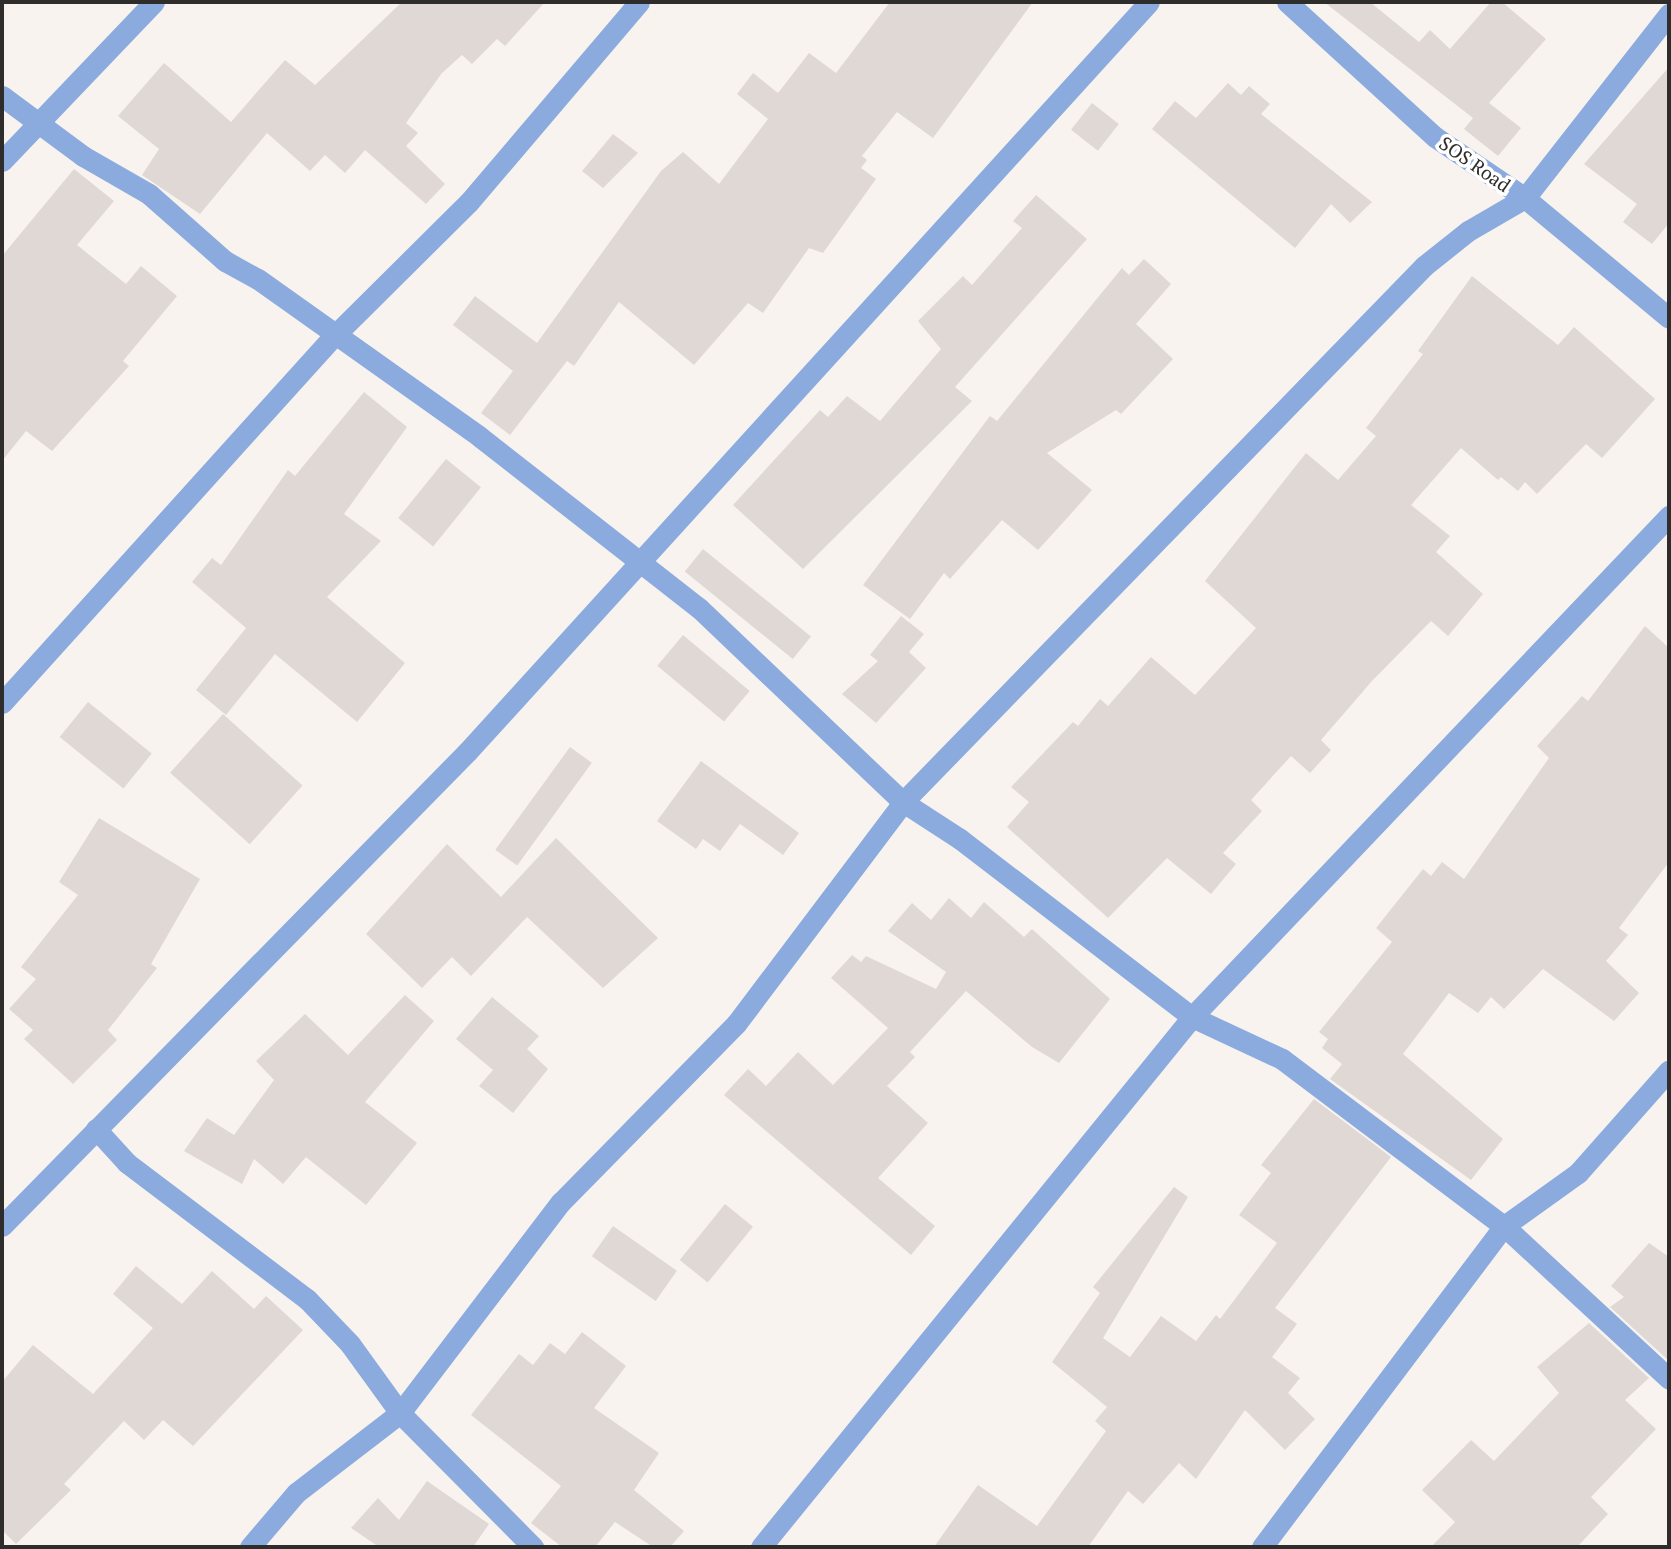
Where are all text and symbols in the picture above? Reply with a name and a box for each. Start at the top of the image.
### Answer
street label: SOS Road [1435,131,1515,197]

